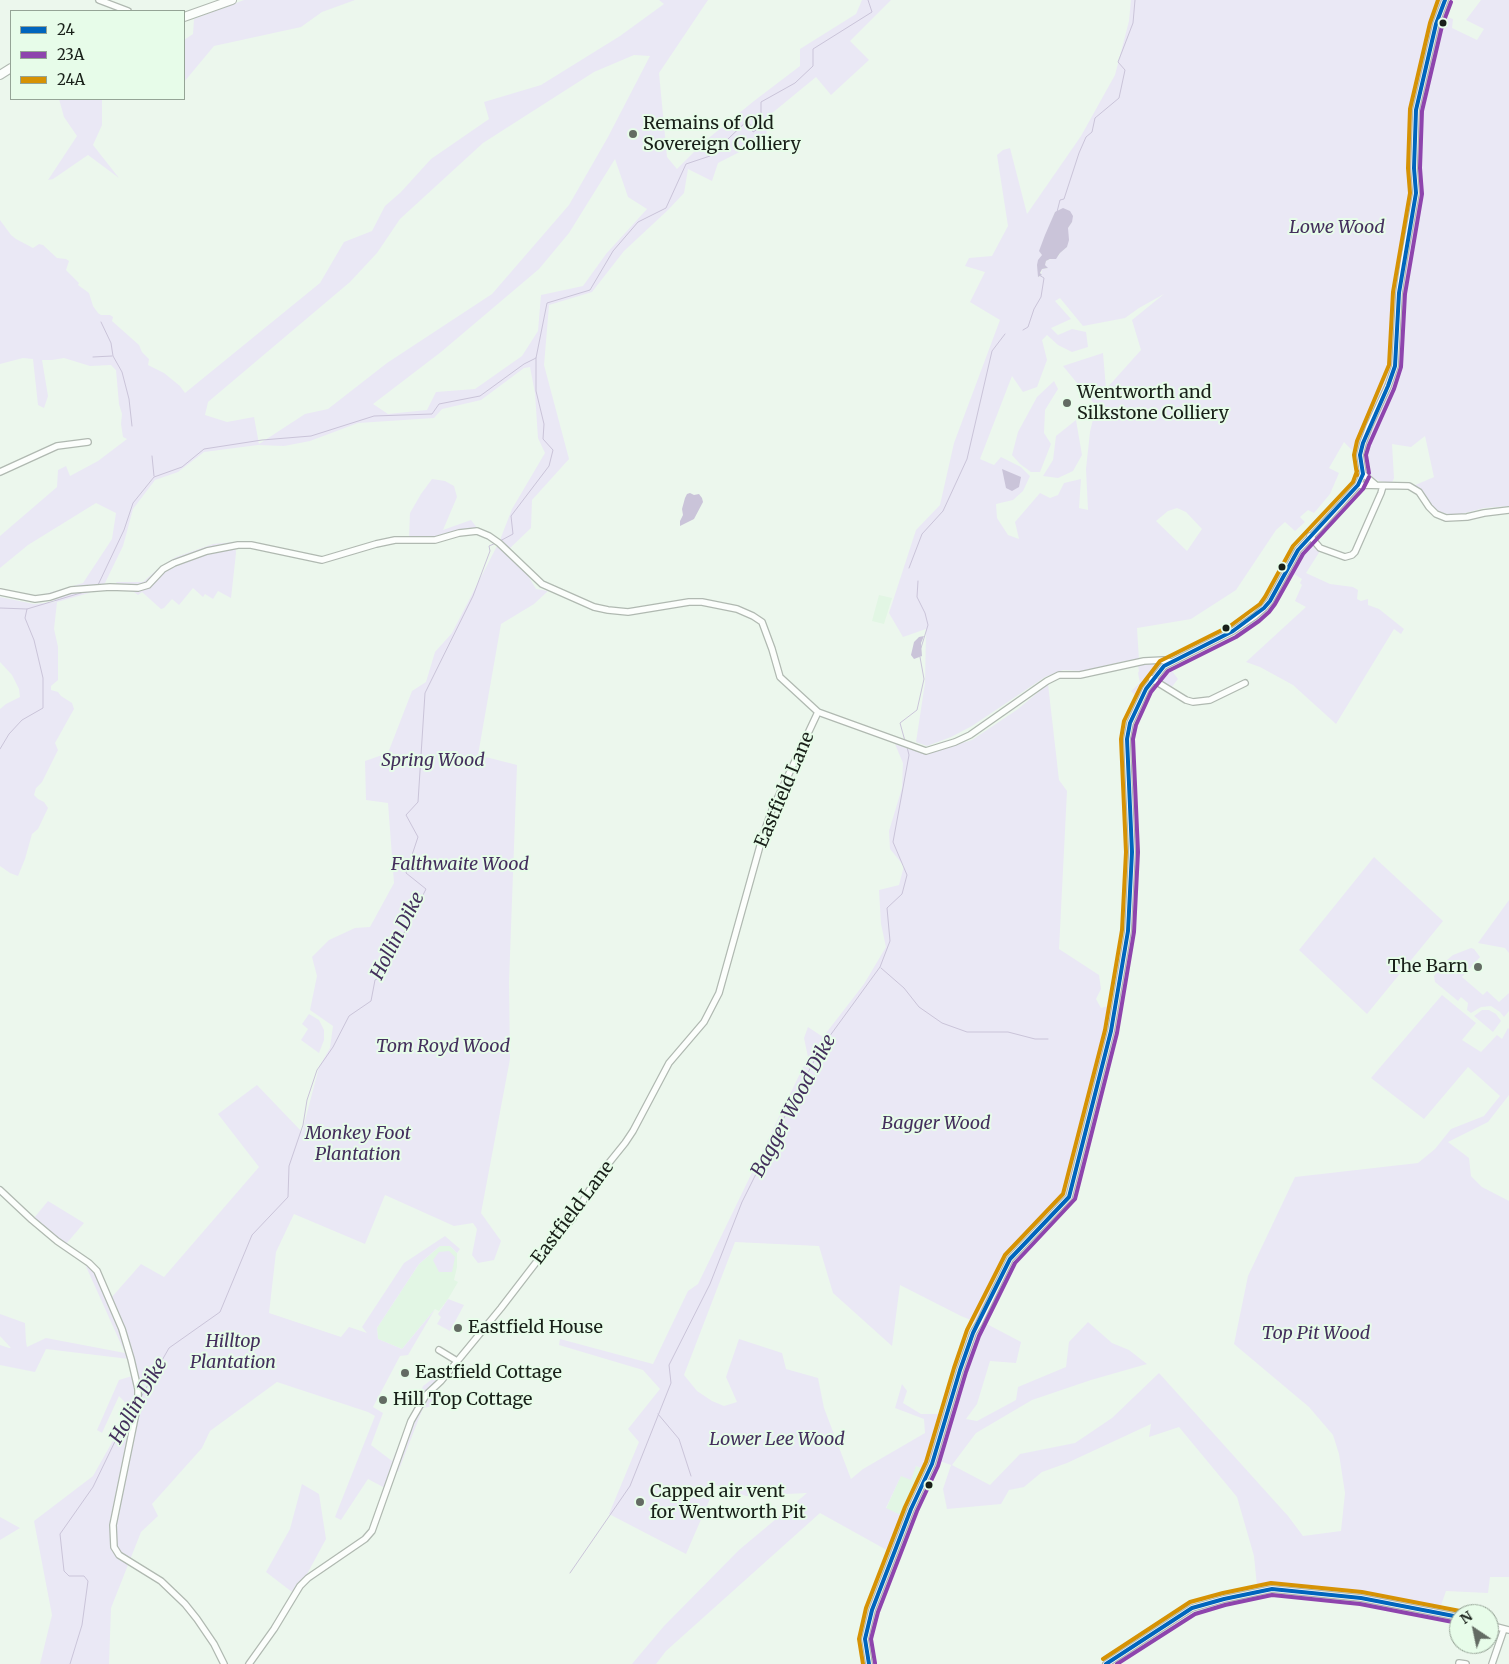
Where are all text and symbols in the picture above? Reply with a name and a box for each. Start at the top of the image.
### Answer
legend [10,10,185,100]
unlabelled marker [1438,18,1448,28]
text: 24 [57,20,75,39]
text: 23A [57,45,84,64]
text: 24A [57,70,85,89]
place label: Remains of Old Sovereign Colliery [643,113,801,156]
marker: Remains of Old Sovereign Colliery [627,128,639,140]
park label: Lowe Wood [1289,217,1385,239]
place label: Wentworth and Silkstone Colliery [1077,382,1229,424]
marker: Wentworth and Silkstone Colliery [1061,397,1073,409]
unlabelled marker [1277,562,1287,572]
unlabelled marker [1221,623,1231,633]
street label: Eastfield Lane [751,729,819,851]
park label: Spring Wood [381,750,485,772]
park label: Falthwaite Wood [391,854,529,876]
water label: Hollin Dike [366,888,430,984]
place label: The Barn [1388,956,1468,978]
marker: The Barn [1472,961,1484,973]
water label: Bagger Wood Dike [747,1031,841,1181]
park label: Tom Royd Wood [376,1036,510,1058]
park label: Bagger Wood [881,1113,991,1135]
park label: Monkey Foot Plantation [305,1123,411,1166]
street label: Eastfield Lane [527,1157,619,1269]
place label: Eastfield House [468,1317,603,1339]
marker: Eastfield House [452,1322,464,1334]
park label: Top Pit Wood [1262,1323,1370,1345]
park label: Hilltop Plantation [190,1331,276,1374]
water label: Hollin Dike [105,1354,173,1448]
place label: Eastfield Cottage [415,1362,562,1384]
marker: Eastfield Cottage [399,1367,411,1379]
place label: Hill Top Cottage [393,1389,532,1411]
marker: Hill Top Cottage [377,1394,389,1406]
park label: Lower Lee Wood [709,1429,845,1451]
unlabelled marker [924,1480,934,1490]
place label: Capped air vent for Wentworth Pit [650,1481,806,1524]
marker: Capped air vent for Wentworth Pit [634,1496,646,1508]
north arrow [1449,1604,1499,1654]
text: N [1457,1607,1476,1628]

